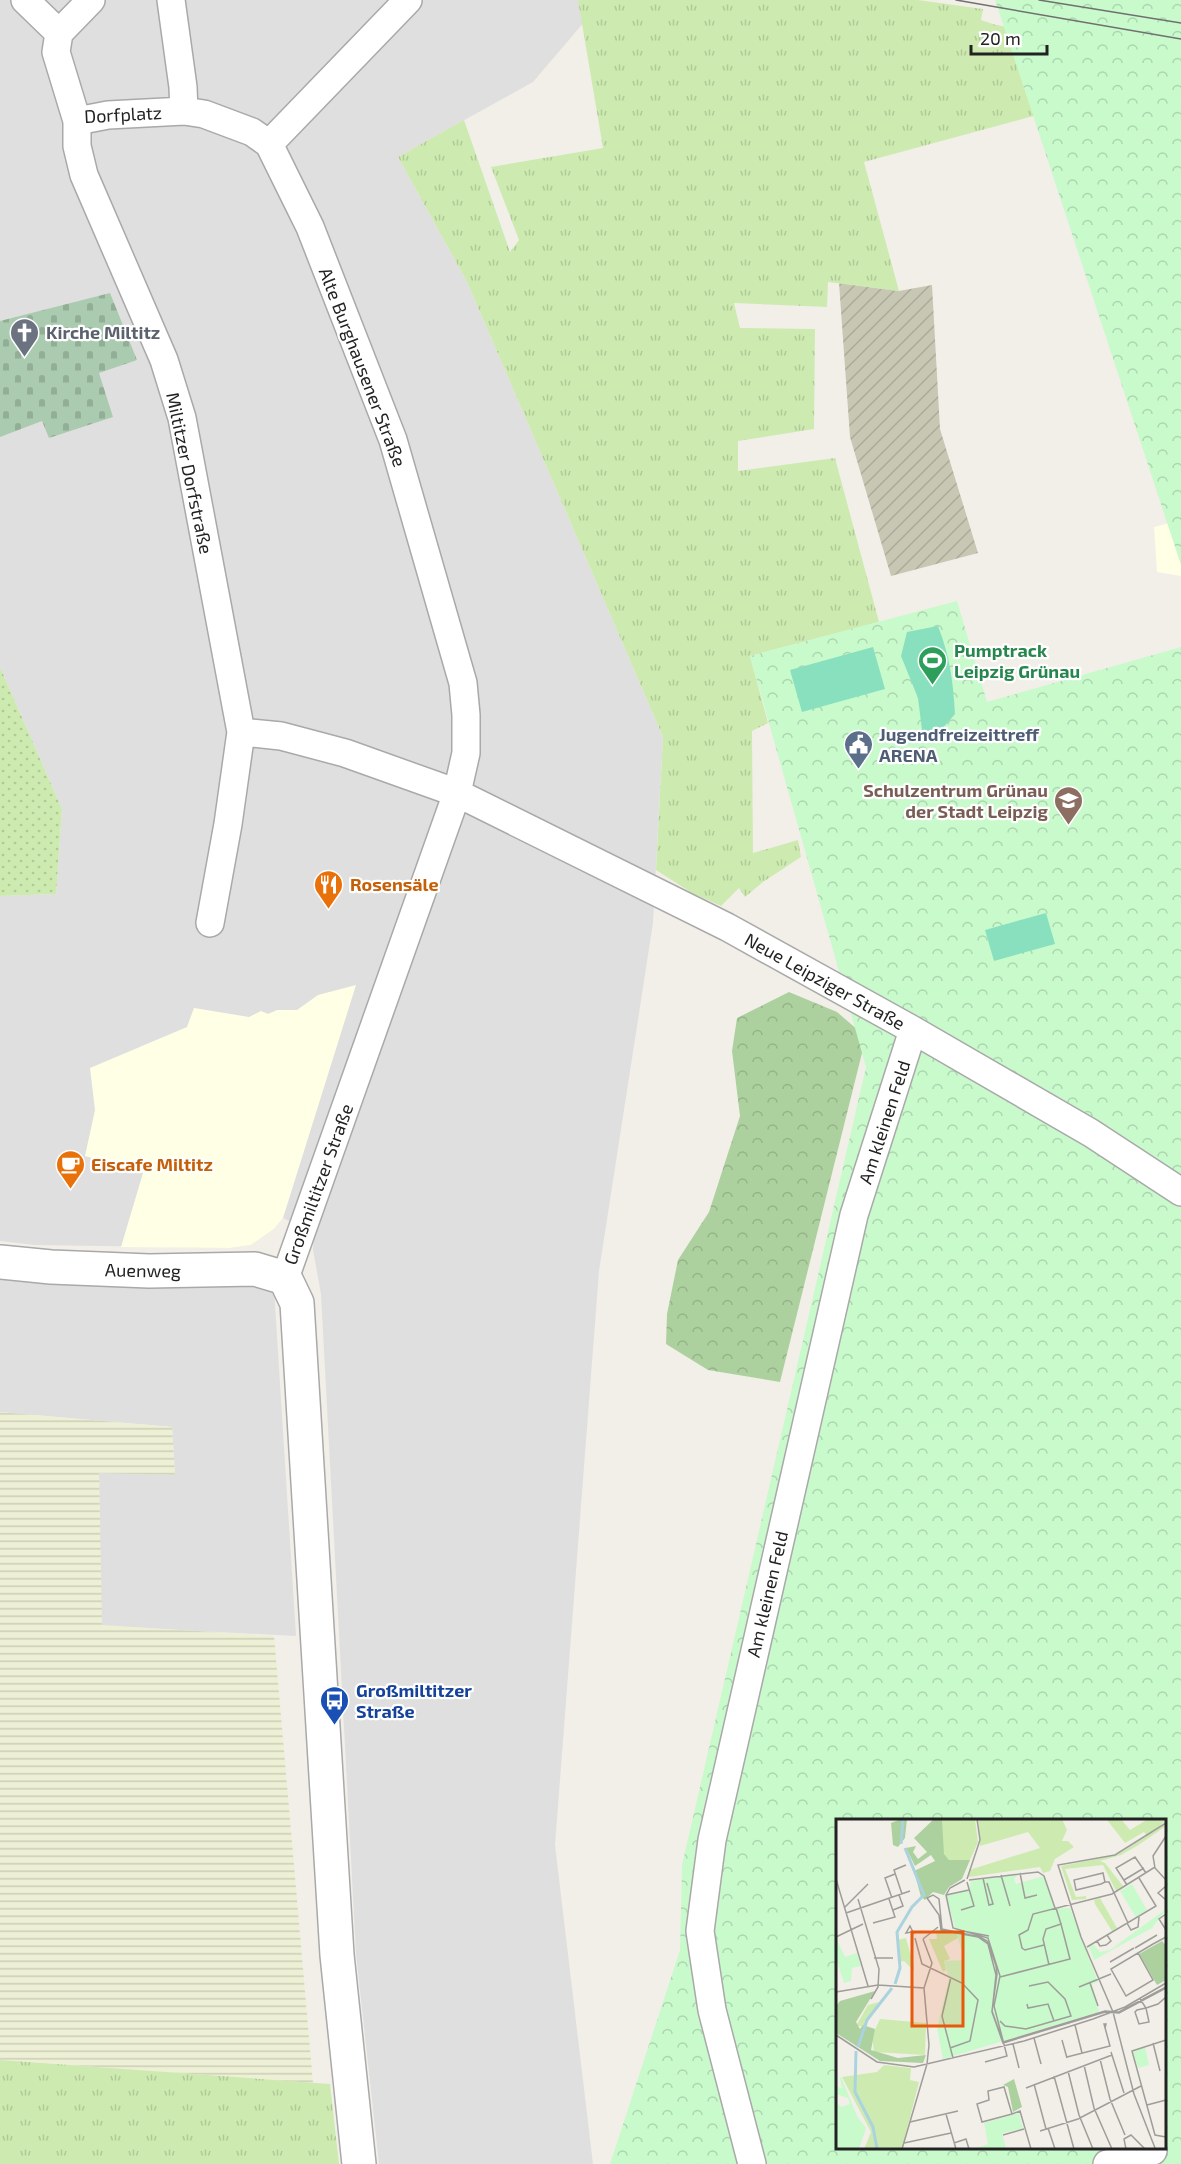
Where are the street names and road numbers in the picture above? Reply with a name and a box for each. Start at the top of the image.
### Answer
street label: Dorfplatz [84,101,162,127]
street label: Alte Burghausener Straße [315,264,411,470]
street label: Miltitzer Dorfstraße [162,390,218,556]
street label: Neue Leipziger Straße [741,928,909,1034]
street label: Am kleinen Feld [854,1057,914,1187]
street label: Großmiltitzer Straße [279,1100,357,1268]
street label: Auenweg [105,1258,181,1282]
street label: Am kleinen Feld [742,1529,792,1659]

